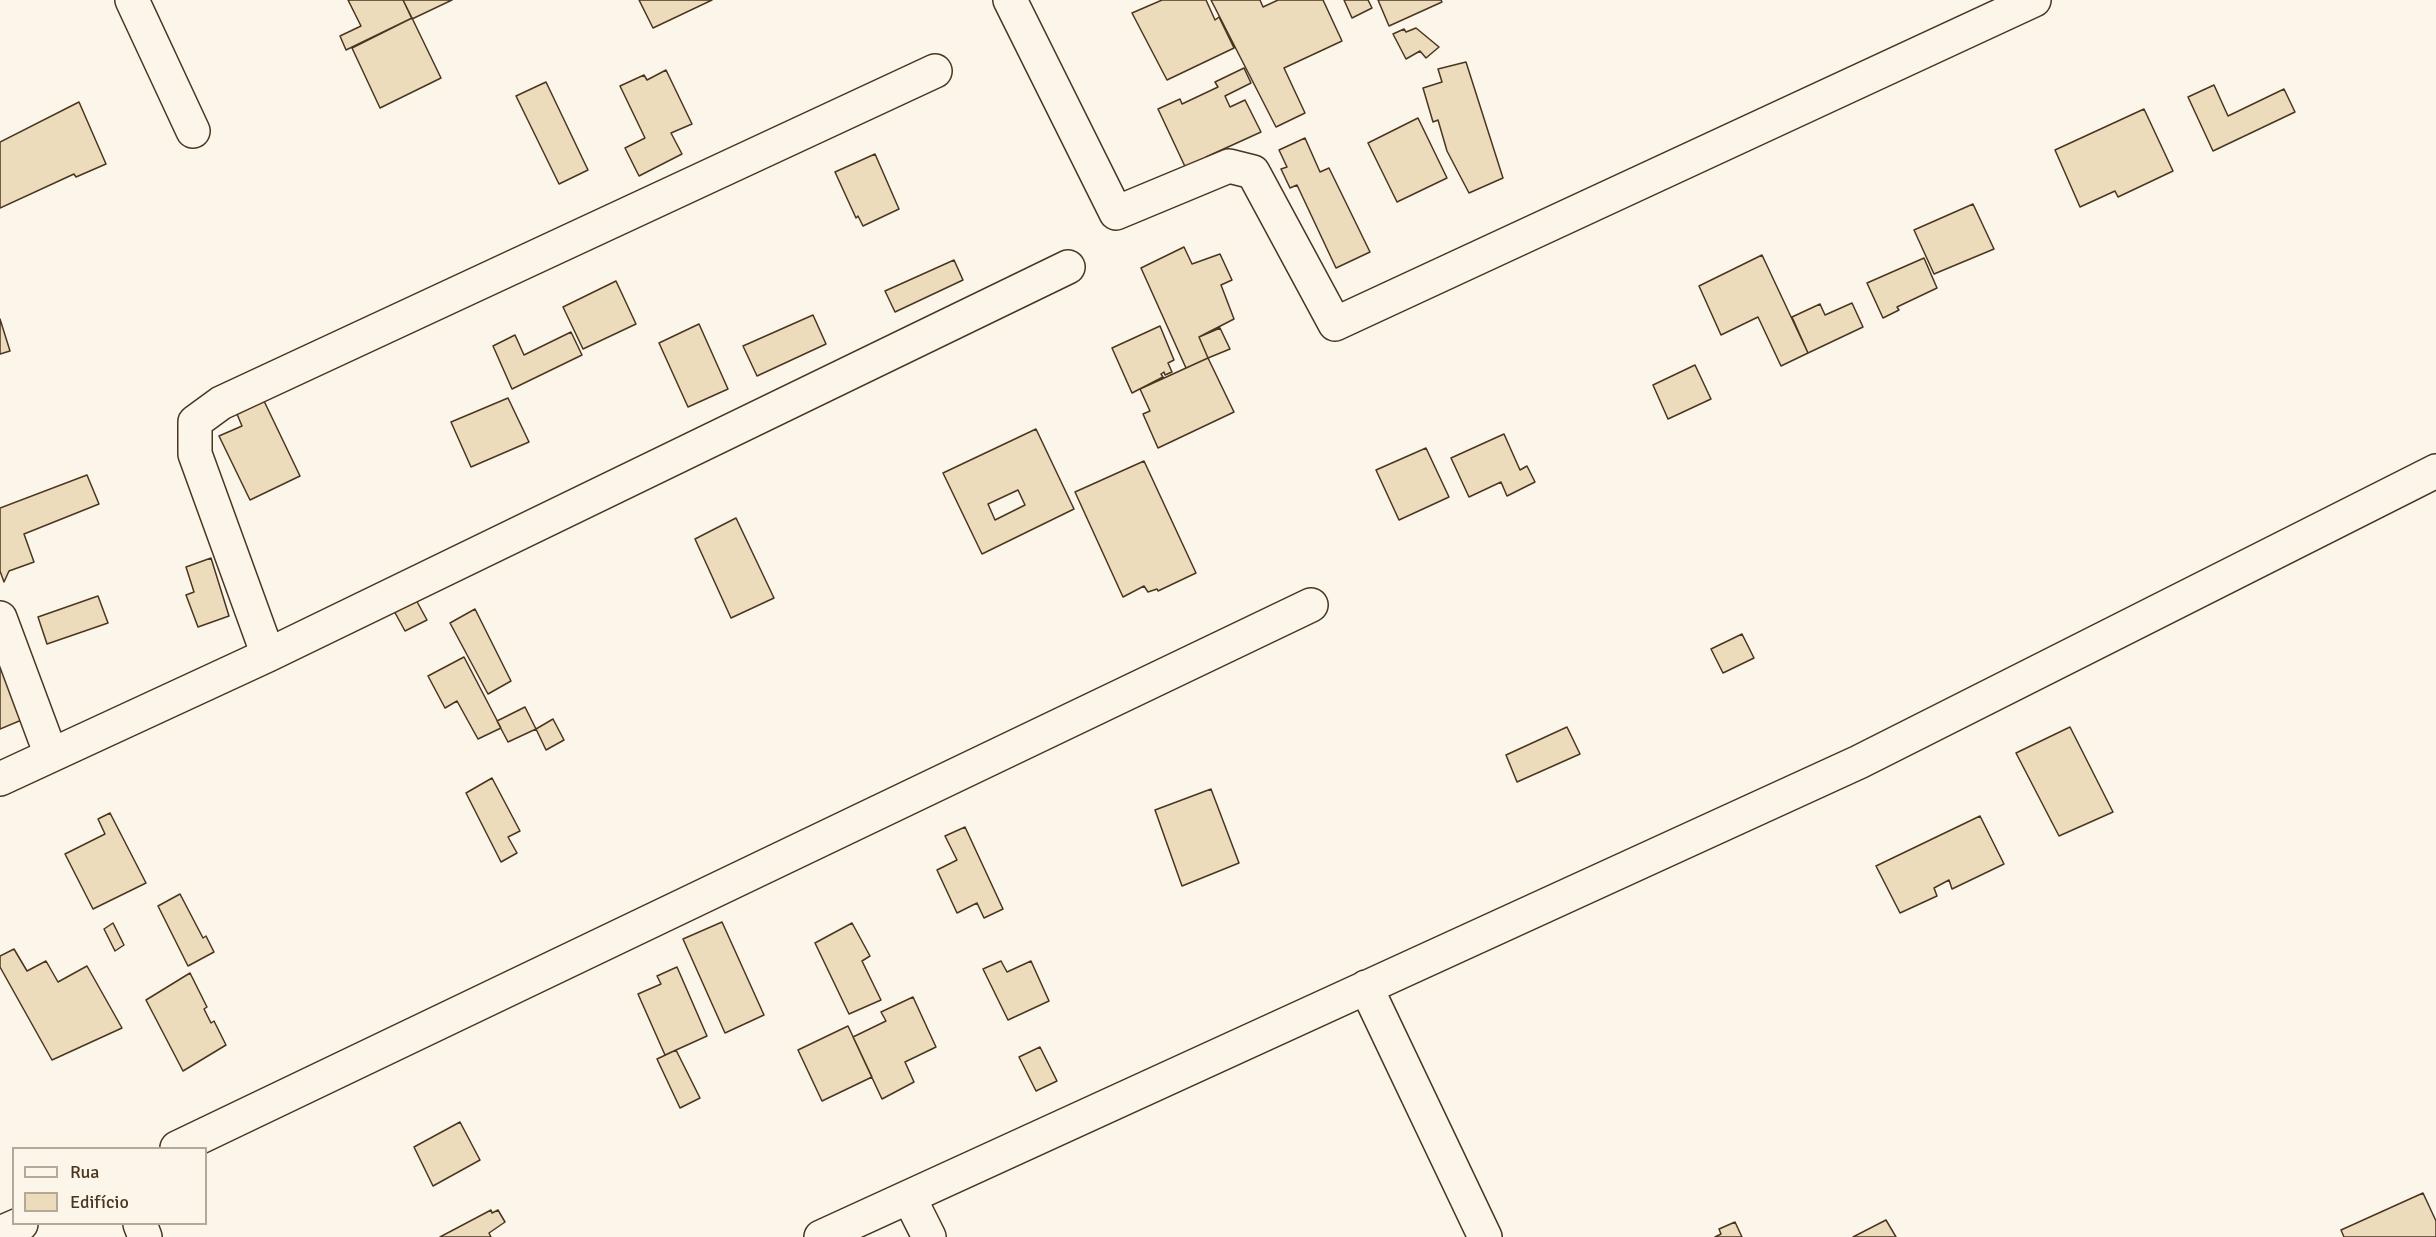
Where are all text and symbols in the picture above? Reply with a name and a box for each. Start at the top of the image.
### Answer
legend [12,1147,207,1225]
text: Rua [70,1161,99,1183]
text: Edifício [70,1191,129,1213]

